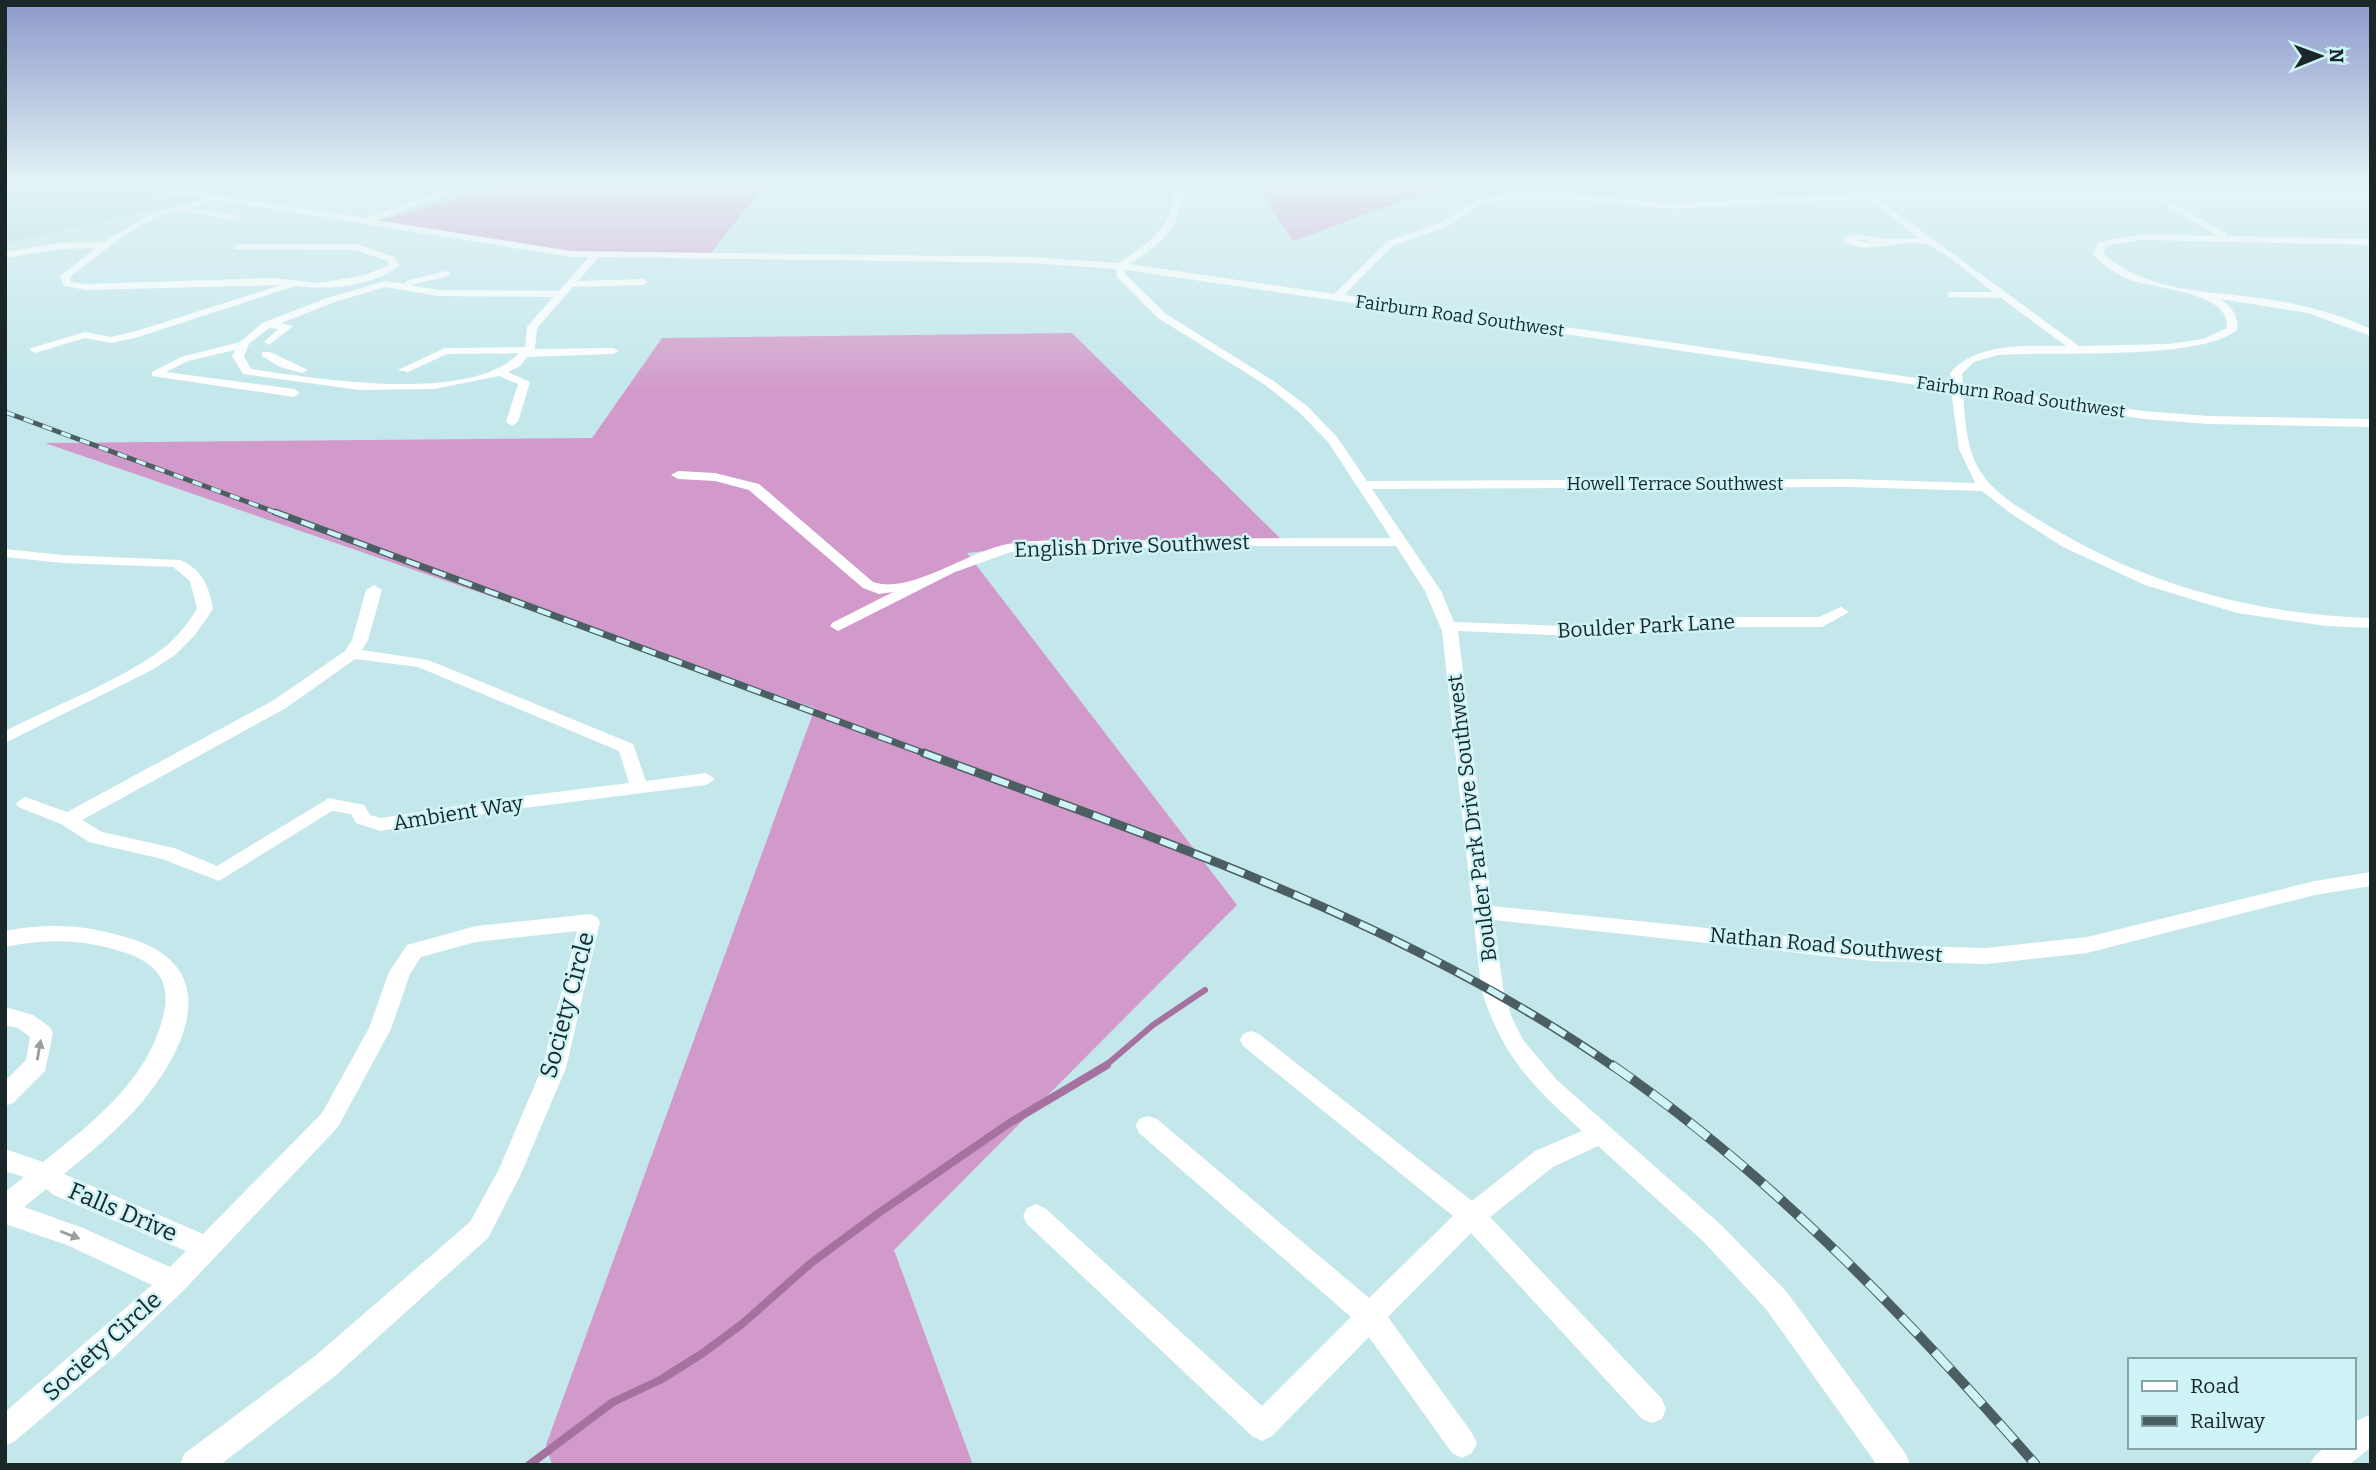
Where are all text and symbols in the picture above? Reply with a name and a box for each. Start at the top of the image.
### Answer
north arrow [2285,21,2355,91]
text: N [2325,48,2348,64]
street label: Fairburn Road Southwest [1354,290,1566,342]
street label: Fairburn Road Southwest [1915,371,2127,423]
street label: Howell Terrace Southwest [1567,473,1784,495]
street label: English Drive Southwest [1014,529,1251,563]
street label: Boulder Park Lane [1556,608,1736,644]
street label: Boulder Park Drive Southwest [1441,673,1503,963]
street label: Ambient Way [391,790,526,836]
street label: Nathan Road Southwest [1708,922,1944,968]
street label: Society Circle [534,929,600,1081]
one-way arrow [34,1039,45,1061]
street label: Falls Drive [65,1177,181,1247]
one-way arrow [59,1229,80,1240]
street label: Society Circle [37,1285,167,1407]
legend [2128,1358,2355,1449]
text: Road [2190,1373,2239,1399]
text: Railway [2190,1408,2266,1434]

